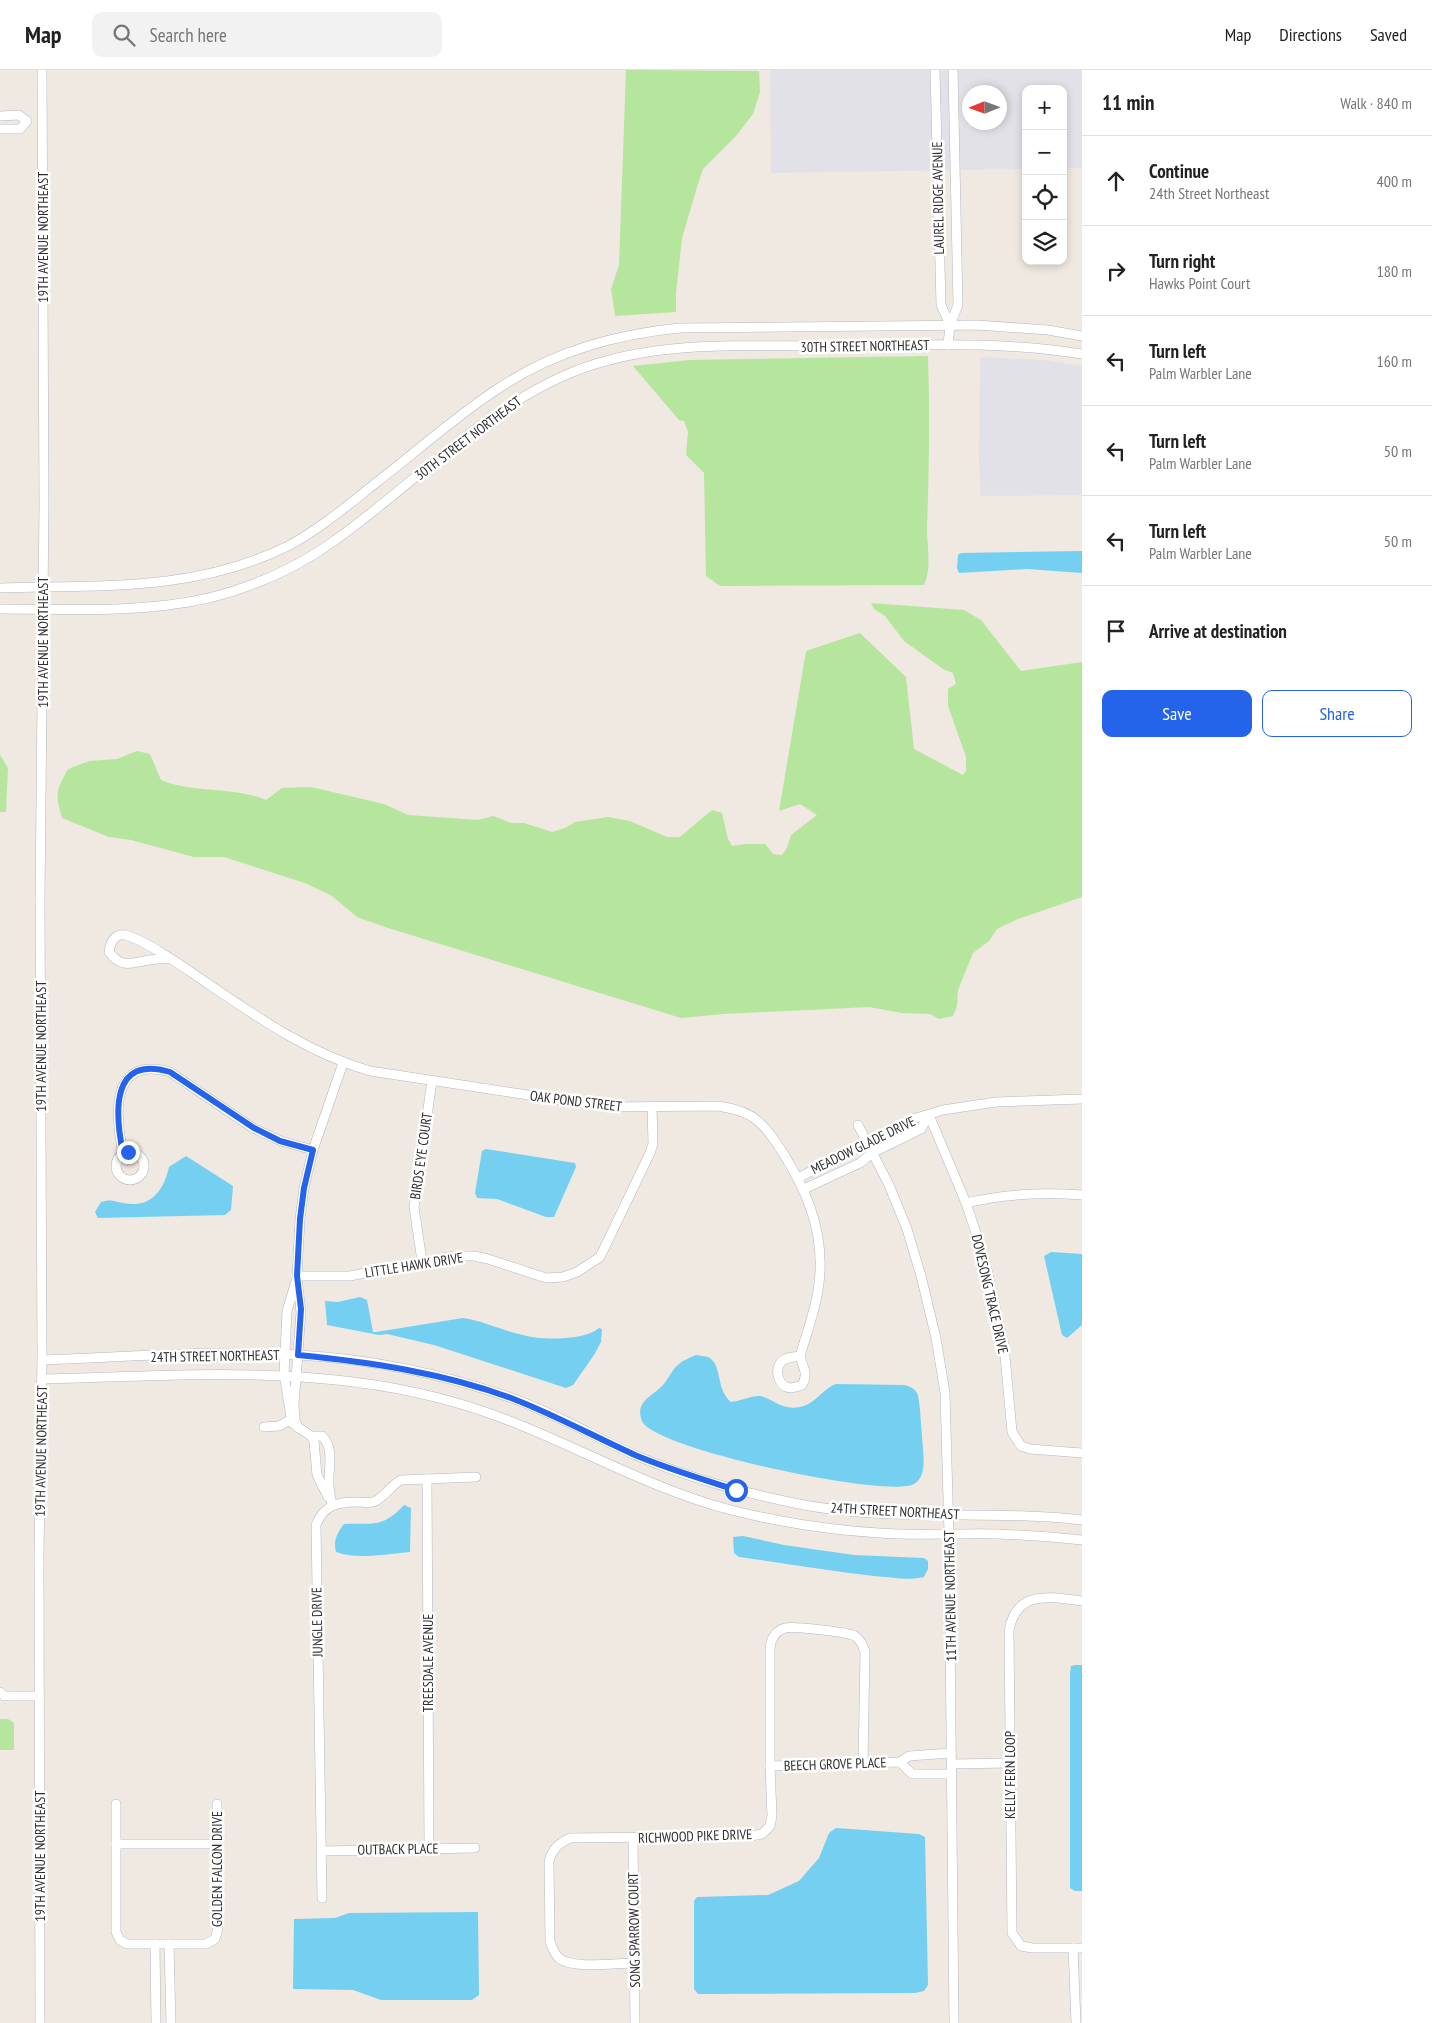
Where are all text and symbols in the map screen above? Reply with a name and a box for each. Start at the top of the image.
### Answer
search box [92,12,442,57]
text: Map [25,19,62,50]
icon: search [110,21,138,49]
text: Search here [150,23,227,47]
text: Map [1225,23,1251,46]
text: Directions [1279,23,1342,46]
text: Saved [1370,23,1407,46]
north arrow [962,85,1007,130]
map controls [1022,85,1067,265]
button: + [1022,85,1067,130]
text: 11 min [1102,89,1154,116]
text: Walk · 840 m [1340,93,1412,113]
button: − [1022,130,1067,175]
street label: LAUREL RIDGE AVENUE [928,141,948,255]
text: Continue [1149,159,1209,183]
icon: ahead [1102,167,1130,195]
street label: 19TH AVENUE NORTHEAST [34,171,52,303]
text: 400 m [1377,171,1412,191]
button: locate [1022,175,1067,220]
text: 24th Street Northeast [1149,183,1269,203]
button: layers [1022,220,1067,265]
text: Turn right [1149,249,1215,273]
icon: right [1102,257,1130,285]
text: 180 m [1377,261,1412,281]
text: Hawks Point Court [1149,273,1250,293]
street label: 30TH STREET NORTHEAST [800,336,930,356]
text: Turn left [1149,339,1206,363]
icon: left [1102,347,1130,375]
text: 160 m [1377,351,1412,371]
text: Palm Warbler Lane [1149,363,1252,383]
street label: 30TH STREET NORTHEAST [411,392,526,484]
text: Turn left [1149,429,1206,453]
icon: left [1102,437,1130,465]
text: 50 m [1384,441,1412,461]
text: Palm Warbler Lane [1149,453,1252,473]
text: Turn left [1149,519,1206,543]
icon: left [1102,527,1130,555]
text: 50 m [1384,531,1412,551]
text: Palm Warbler Lane [1149,543,1252,563]
street label: 19TH AVENUE NORTHEAST [34,576,52,708]
icon: arrive [1102,617,1130,645]
text: Arrive at destination [1149,619,1287,643]
button: Save [1102,690,1252,737]
button: Share [1262,690,1412,737]
street label: 19TH AVENUE NORTHEAST [32,980,50,1112]
street label: OAK POND STREET [529,1086,624,1116]
street label: BIRDS EYE COURT [406,1111,436,1201]
street label: MEADOW GLADE DRIVE [808,1112,918,1178]
route end [117,1141,140,1164]
street label: DOVESONG TRACE DRIVE [967,1232,1013,1356]
street label: LITTLE HAWK DRIVE [364,1248,464,1282]
street label: 24TH STREET NORTHEAST [150,1346,280,1366]
street label: 19TH AVENUE NORTHEAST [31,1385,51,1517]
route start [725,1479,748,1502]
street label: 24TH STREET NORTHEAST [830,1499,961,1523]
street label: 11TH AVENUE NORTHEAST [940,1530,960,1662]
street label: JUNGLE DRIVE [307,1587,327,1658]
street label: TREESDALE AVENUE [419,1614,437,1712]
street label: KELLY FERN LOOP [1001,1731,1019,1819]
street label: BEECH GROVE PLACE [783,1753,887,1775]
street label: 19TH AVENUE NORTHEAST [31,1790,49,1922]
street label: GOLDEN FALCON DRIVE [208,1811,226,1927]
street label: RICHWOOD PIKE DRIVE [638,1825,752,1847]
street label: OUTBACK PLACE [357,1839,439,1859]
street label: SONG SPARROW COURT [624,1871,644,1988]

